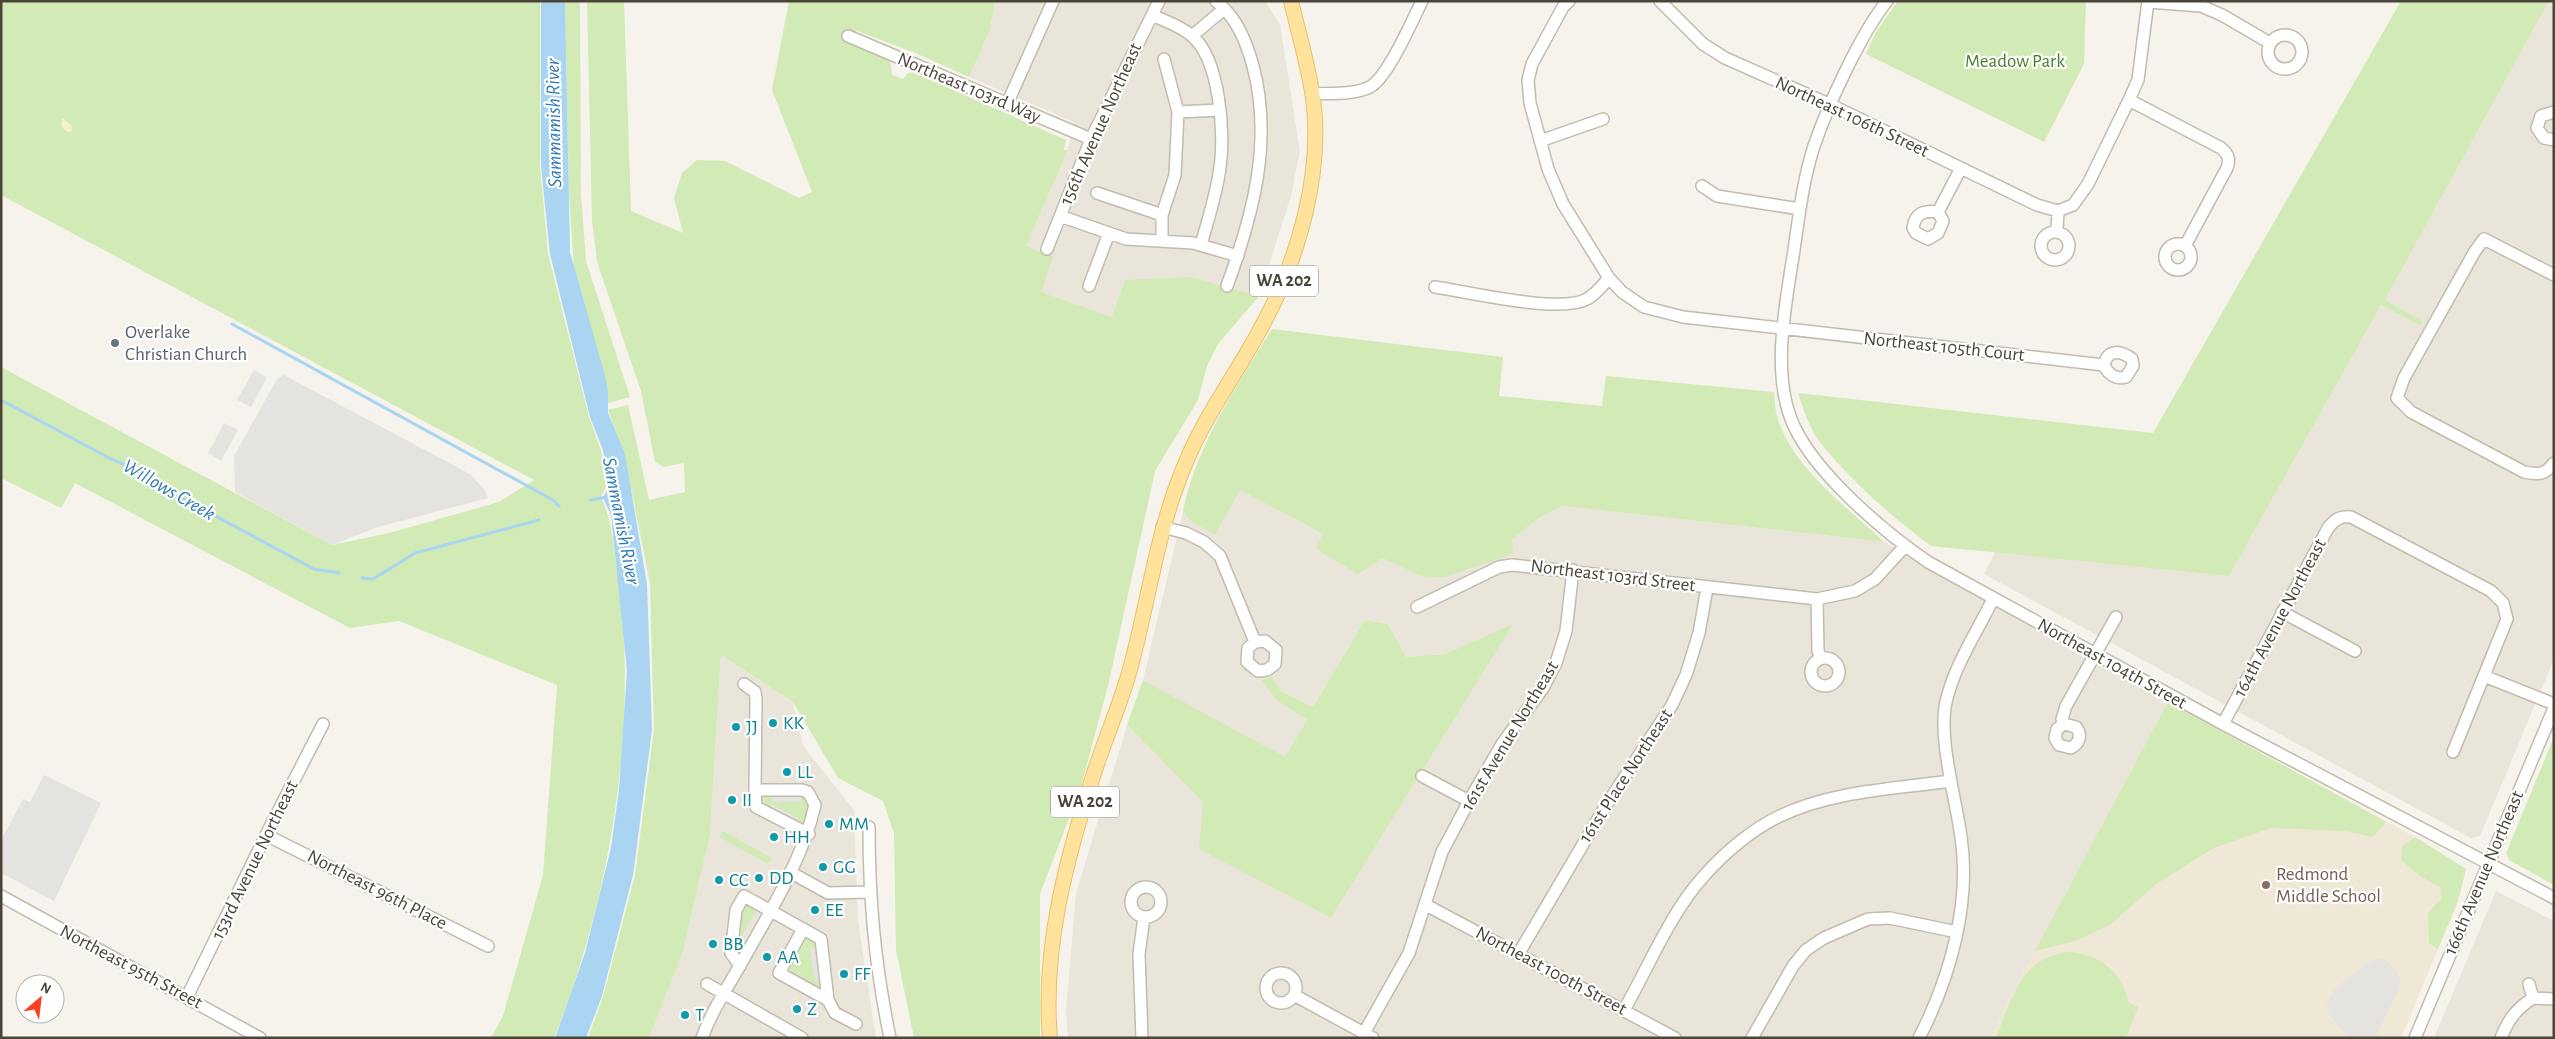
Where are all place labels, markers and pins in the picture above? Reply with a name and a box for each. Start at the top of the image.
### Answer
place label: Overlake Christian Church [125,323,247,364]
marker: Overlake Christian Church [109,337,121,349]
place label: KK [783,714,804,733]
marker: KK [767,717,779,729]
place label: JJ [746,718,758,737]
marker: JJ [730,721,742,733]
place label: LL [797,763,813,782]
marker: LL [781,766,793,778]
place label: II [742,791,752,810]
marker: II [726,794,738,806]
place label: MM [839,815,869,834]
marker: MM [823,818,835,830]
place label: HH [784,828,810,847]
marker: HH [768,831,780,843]
place label: GG [833,858,856,877]
marker: GG [817,861,829,873]
place label: Redmond Middle School [2276,865,2381,906]
place label: DD [769,869,794,888]
place label: CC [729,871,749,890]
marker: DD [753,872,765,884]
marker: CC [713,874,725,886]
marker: Redmond Middle School [2260,879,2272,891]
place label: EE [825,901,843,920]
marker: EE [809,904,821,916]
place label: BB [723,935,743,954]
marker: BB [707,938,719,950]
place label: AA [777,948,799,967]
marker: AA [761,951,773,963]
place label: FF [854,965,871,984]
marker: FF [838,968,850,980]
place label: Z [807,1000,817,1019]
marker: Z [791,1003,803,1015]
place label: T [695,1006,704,1025]
marker: T [679,1009,691,1021]

